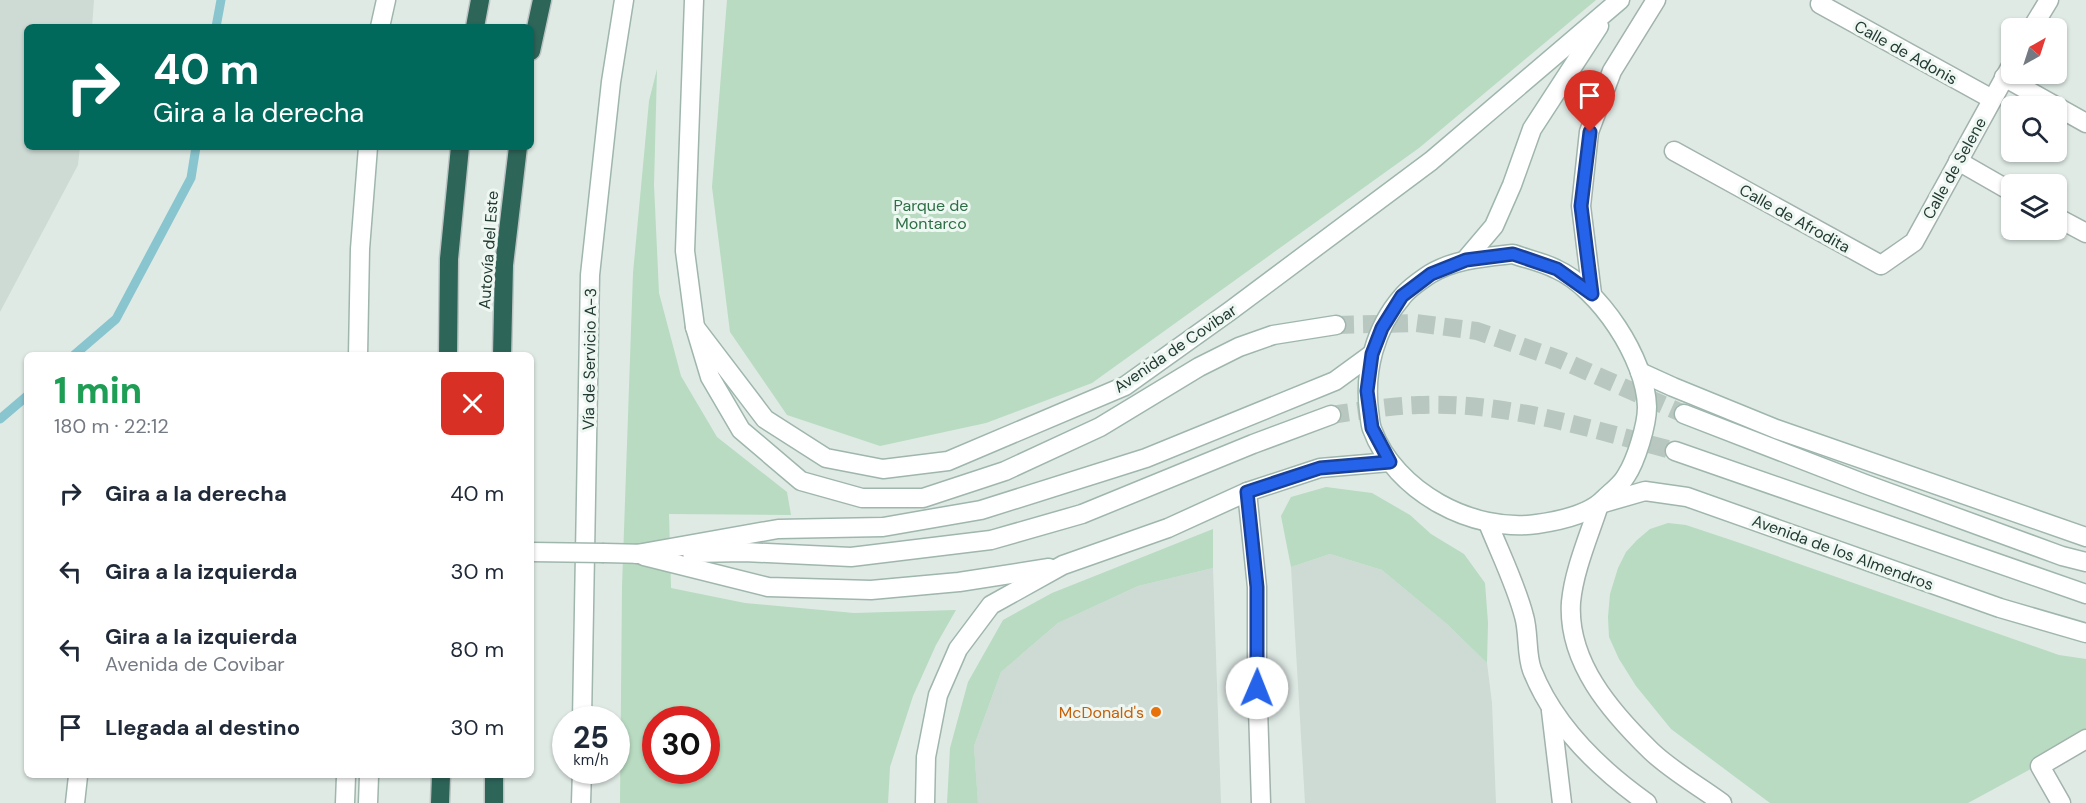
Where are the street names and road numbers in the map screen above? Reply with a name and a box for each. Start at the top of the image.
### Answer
street label: Calle de Adonis [1850,15,1961,89]
street label: Calle de Selene [1918,114,1991,223]
street label: Calle de Afrodita [1736,179,1854,258]
street label: Autovía del Este [474,190,503,310]
street label: Vía de Servicio A-3 [578,288,601,430]
street label: Avenida de Covibar [1110,299,1241,397]
street label: Avenida de los Almendros [1749,510,1936,595]

